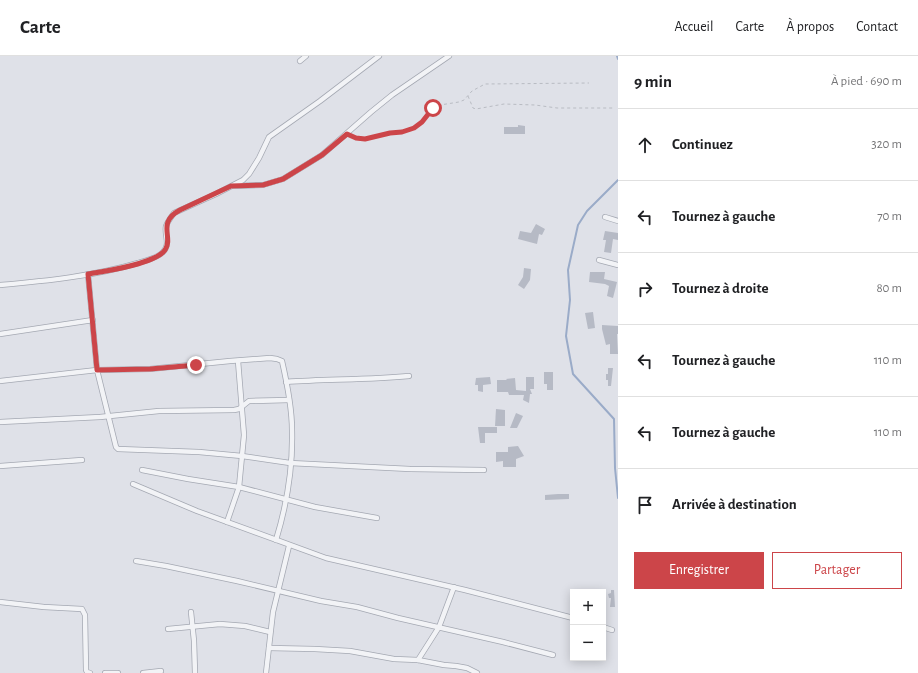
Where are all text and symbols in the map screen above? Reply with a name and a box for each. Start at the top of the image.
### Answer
text: Carte [20,18,61,37]
text: Accueil [674,20,713,34]
text: Carte [735,20,764,34]
text: À propos [786,20,834,34]
text: Contact [856,20,898,34]
text: 9 min [634,73,672,90]
text: À pied · 690 m [831,75,902,88]
route start [424,99,442,117]
icon: ahead [634,134,656,156]
text: Continuez [672,137,733,152]
text: 320 m [871,138,902,151]
icon: left [634,206,656,228]
text: Tournez à gauche [672,209,775,224]
text: 70 m [877,210,902,223]
icon: right [634,278,656,300]
text: Tournez à droite [672,281,769,296]
text: 80 m [876,282,902,295]
icon: left [634,350,656,372]
text: Tournez à gauche [672,353,775,368]
text: 110 m [874,354,902,367]
route end [187,356,205,374]
icon: left [634,422,656,444]
text: Tournez à gauche [672,425,775,440]
text: 110 m [874,426,902,439]
icon: arrive [634,494,656,516]
text: Arrivée à destination [672,497,797,512]
button: Enregistrer [634,552,764,589]
button: Partager [772,552,902,589]
map controls [570,589,606,661]
button: + [570,589,606,625]
button: − [570,625,606,661]

